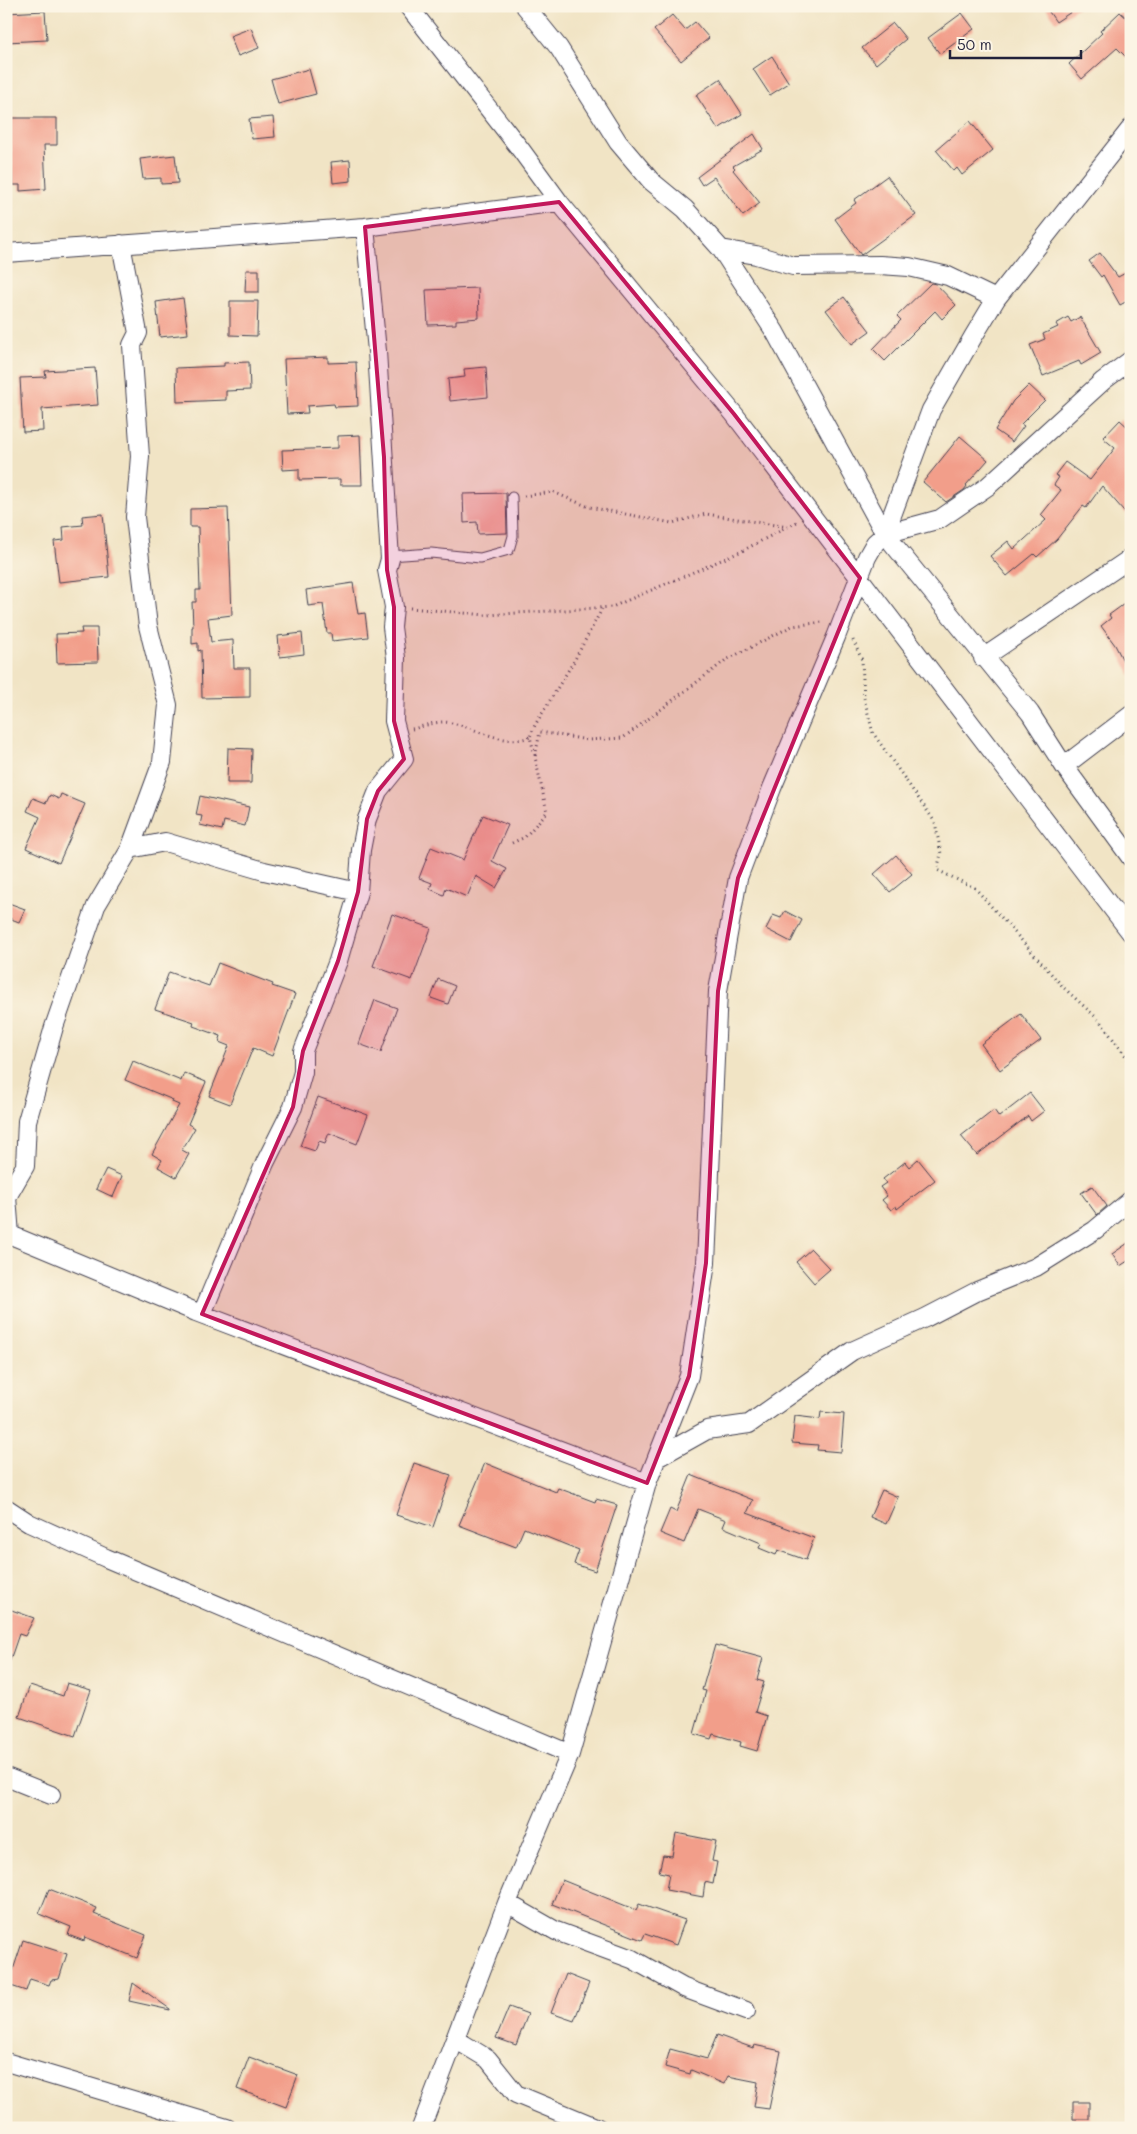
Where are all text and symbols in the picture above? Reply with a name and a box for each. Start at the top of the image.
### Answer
scale bar [950,28,1081,60]
text: 50 m [957,34,992,54]

